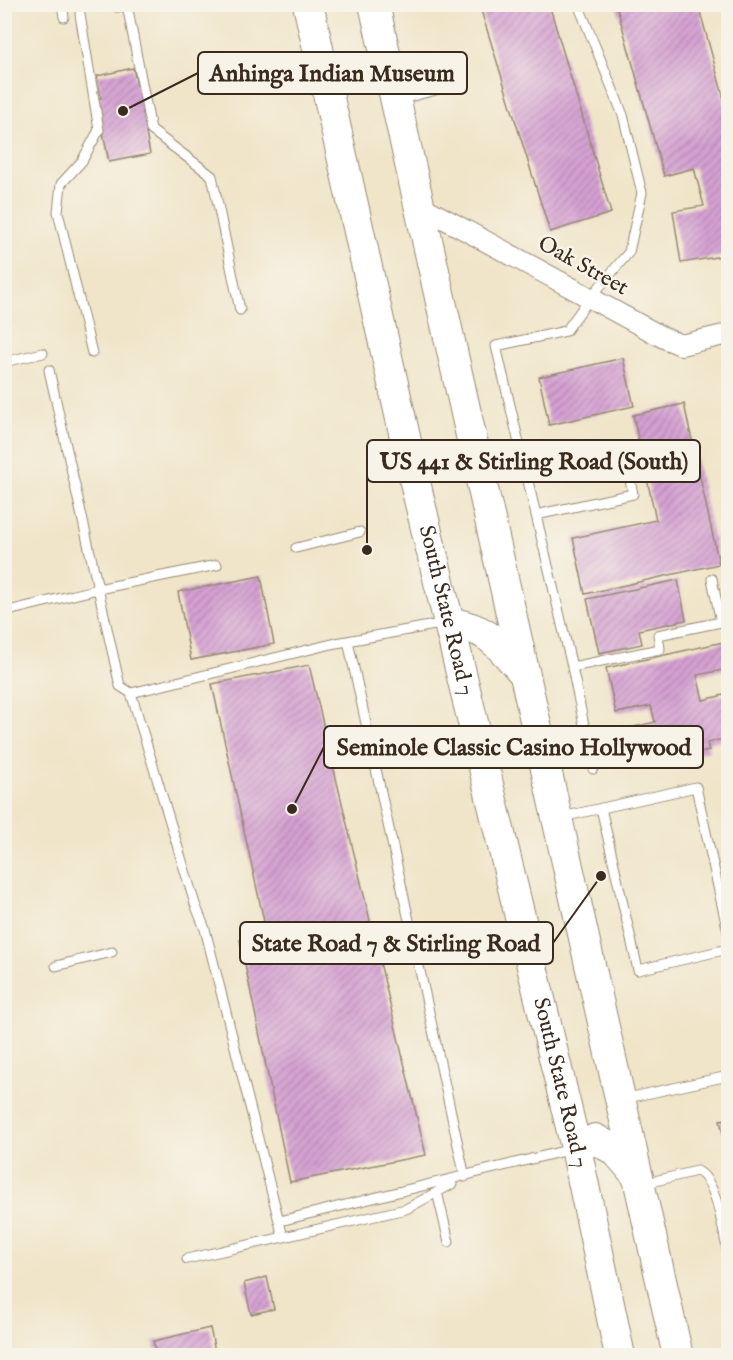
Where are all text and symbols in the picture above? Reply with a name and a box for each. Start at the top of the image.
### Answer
callout: Anhinga Indian Museum [198,52,467,94]
text: Anhinga Indian Museum [208,59,455,90]
street label: Oak Street [533,230,633,302]
callout: US 441 & Stirling Road (South) [367,440,700,482]
text: US 441 & Stirling Road (South) [379,447,688,478]
street label: South State Road 7 [412,523,480,698]
callout: Seminole Classic Casino Hollywood [324,726,703,768]
text: Seminole Classic Casino Hollywood [337,733,693,764]
callout: State Road 7 & Stirling Road [240,922,553,964]
text: State Road 7 & Stirling Road [252,929,542,960]
street label: South State Road 7 [526,995,594,1171]

